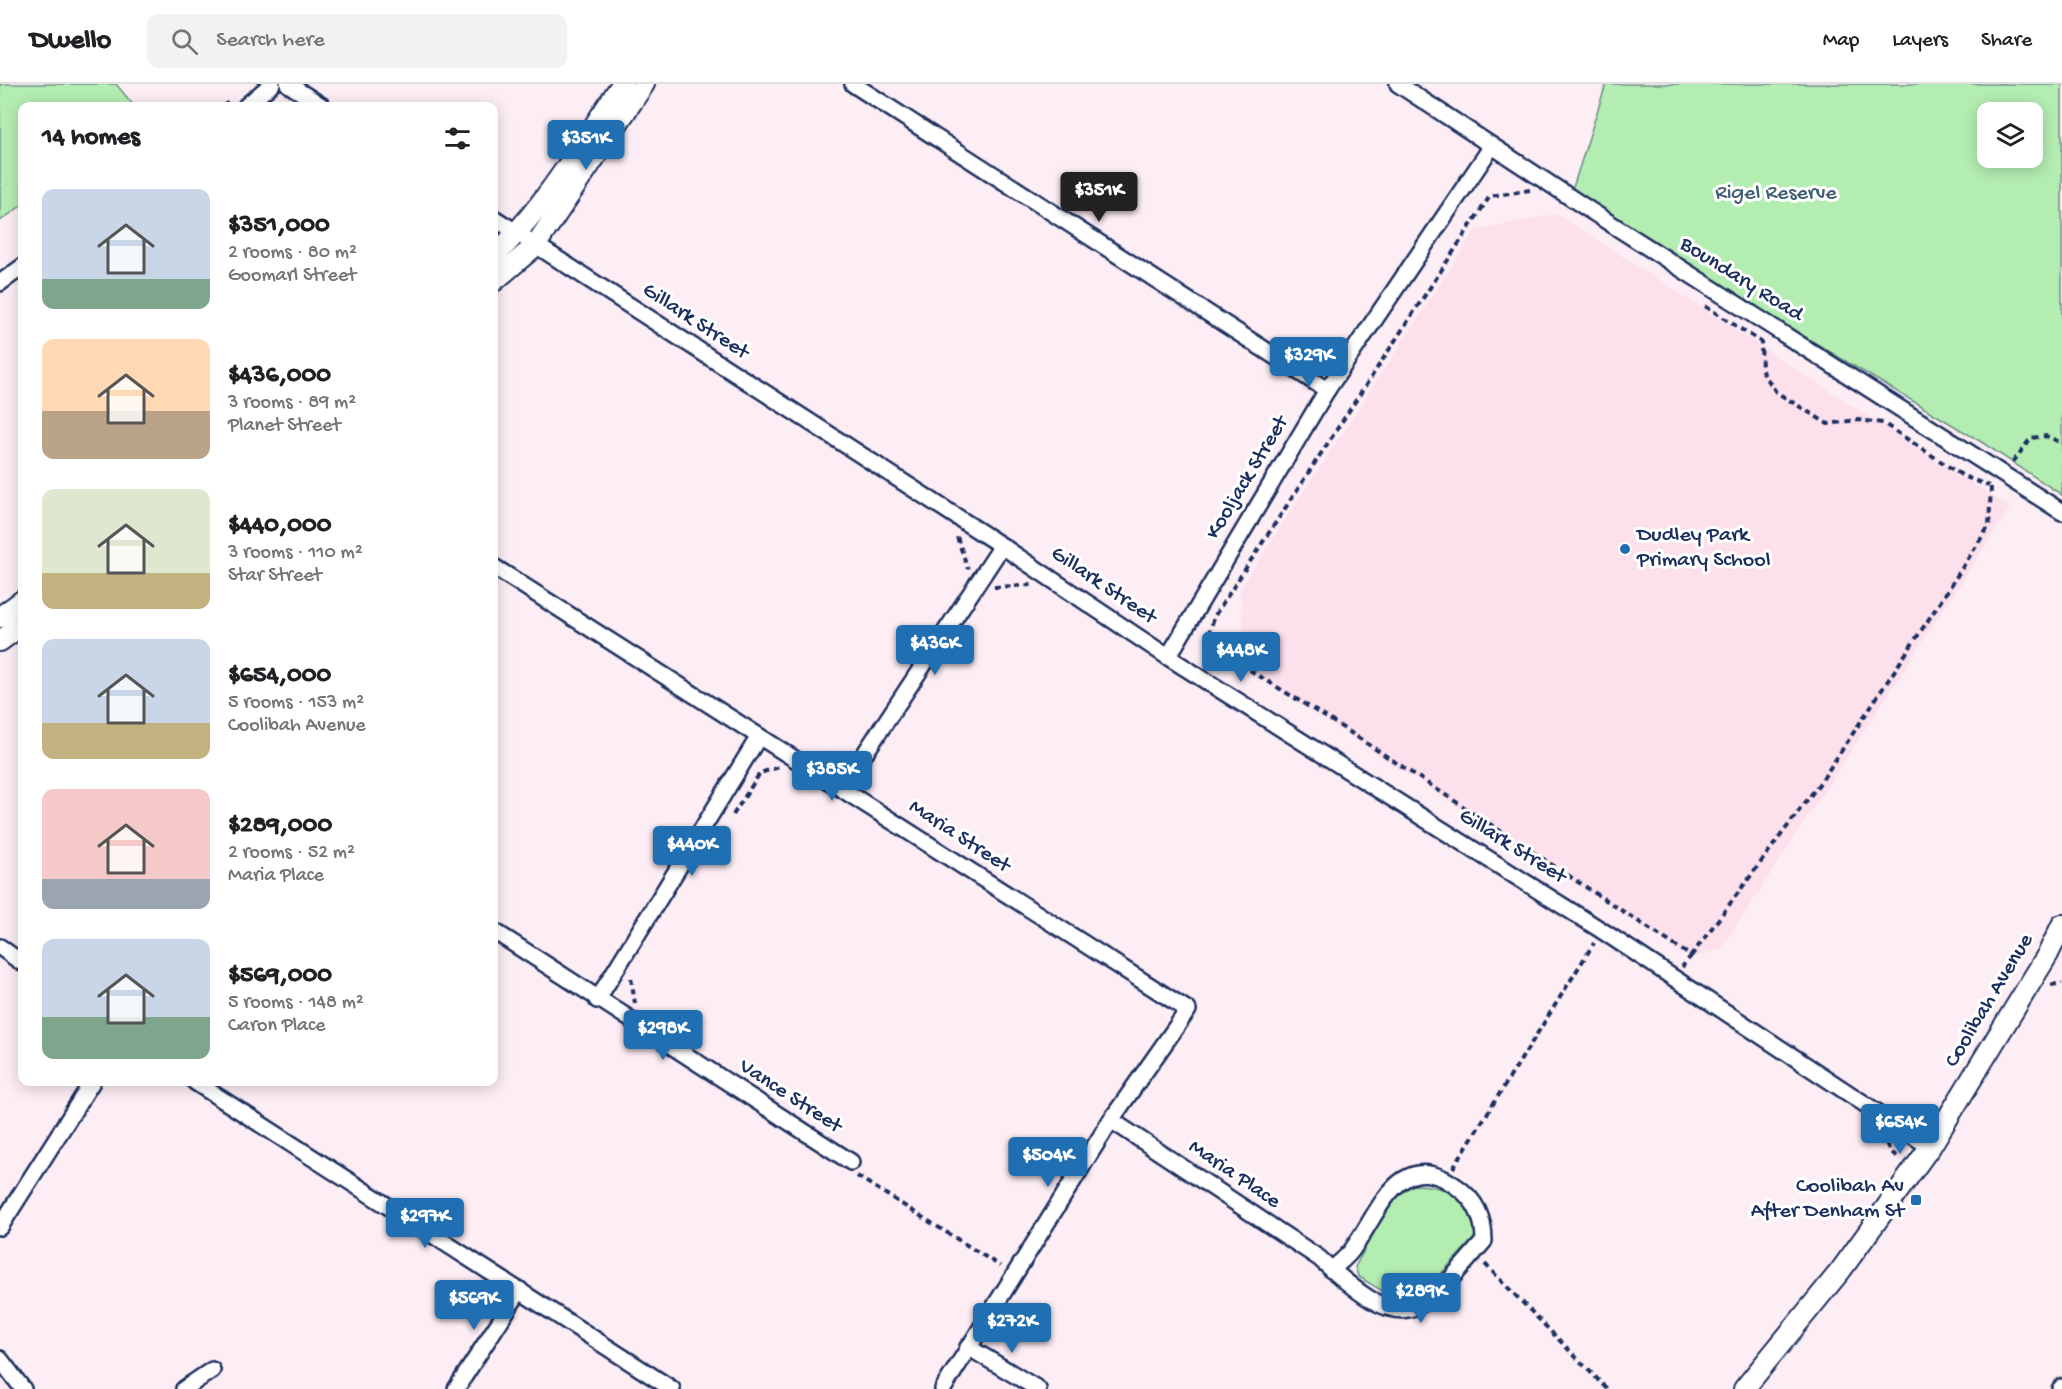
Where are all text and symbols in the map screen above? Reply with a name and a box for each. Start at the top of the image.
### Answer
search box [147,14,567,68]
text: Dwello [30,25,111,58]
icon: search [168,25,201,58]
text: Search here [216,28,325,54]
text: Map [1823,29,1859,54]
text: Layers [1892,29,1948,54]
text: Share [1981,29,2032,54]
map controls [1977,102,2043,168]
button: layers [1977,102,2043,168]
pin: $351K [544,120,628,171]
icon: filters [441,122,474,155]
text: 14 homes [42,123,140,154]
text: $351K [562,128,610,151]
pin: $351K [1057,172,1141,223]
text: $351K [1075,180,1123,203]
park label: Rigel Reserve [1715,181,1837,207]
text: $351,000 [228,211,330,242]
icon: home [90,213,162,285]
street label: Boundary Road [1674,231,1809,329]
text: 2 rooms · 80 m² [228,242,357,265]
text: Goomarl Street [228,265,356,288]
street label: Gillark Street [637,278,755,367]
pin: $329K [1267,337,1351,388]
text: $329K [1284,345,1334,368]
text: $436,000 [228,361,331,392]
icon: home [90,363,162,435]
text: 3 rooms · 89 m² [228,392,356,415]
street label: Kooljack Street [1201,410,1296,545]
text: Planet Street [228,415,341,438]
text: $440,000 [228,511,332,542]
icon: home [90,513,162,585]
place label: Dudley Park Primary School [1635,523,1771,574]
street label: Gillark Street [1045,541,1163,632]
text: 3 rooms · 110 m² [228,542,363,565]
marker: Dudley Park Primary School [1618,542,1632,556]
text: Star Street [228,565,322,588]
pin: $436K [893,625,977,676]
pin: $448K [1199,632,1283,683]
text: $436K [910,633,960,656]
text: $448K [1216,640,1266,663]
text: $654,000 [228,661,331,692]
icon: home [90,663,162,735]
text: 5 rooms · 153 m² [228,692,364,715]
text: Coolibah Avenue [228,715,366,738]
pin: $385K [790,751,874,802]
text: $385K [806,759,858,782]
street label: Maria Street [903,794,1016,881]
street label: Gillark Street [1453,804,1572,891]
text: $289,000 [228,811,332,842]
icon: home [90,813,162,885]
pin: $440K [650,826,734,877]
text: $440K [667,834,717,857]
text: 2 rooms · 52 m² [228,842,355,865]
text: Maria Place [228,865,324,888]
street label: Coolibah Avenue [1940,929,2040,1073]
text: $569,000 [228,961,332,992]
icon: home [90,963,162,1035]
text: 5 rooms · 148 m² [228,992,364,1015]
pin: $298K [621,1010,705,1061]
text: Caron Place [228,1015,325,1038]
text: $298K [638,1018,688,1041]
street label: Vance Street [733,1054,848,1141]
pin: $654K [1858,1104,1942,1155]
text: $654K [1875,1112,1925,1135]
street label: Maria Place [1183,1135,1286,1216]
pin: $504K [1006,1137,1090,1188]
text: $504K [1022,1145,1074,1168]
place label: Coolibah Av After Denham St [1751,1174,1906,1225]
marker: Coolibah Av After Denham St [1909,1193,1923,1207]
pin: $297K [383,1198,467,1249]
text: $297K [400,1206,450,1229]
pin: $289K [1379,1273,1463,1324]
pin: $569K [432,1280,516,1331]
text: $289K [1396,1281,1446,1304]
text: $569K [449,1288,499,1311]
pin: $272K [970,1303,1054,1354]
text: $272K [987,1311,1037,1334]

